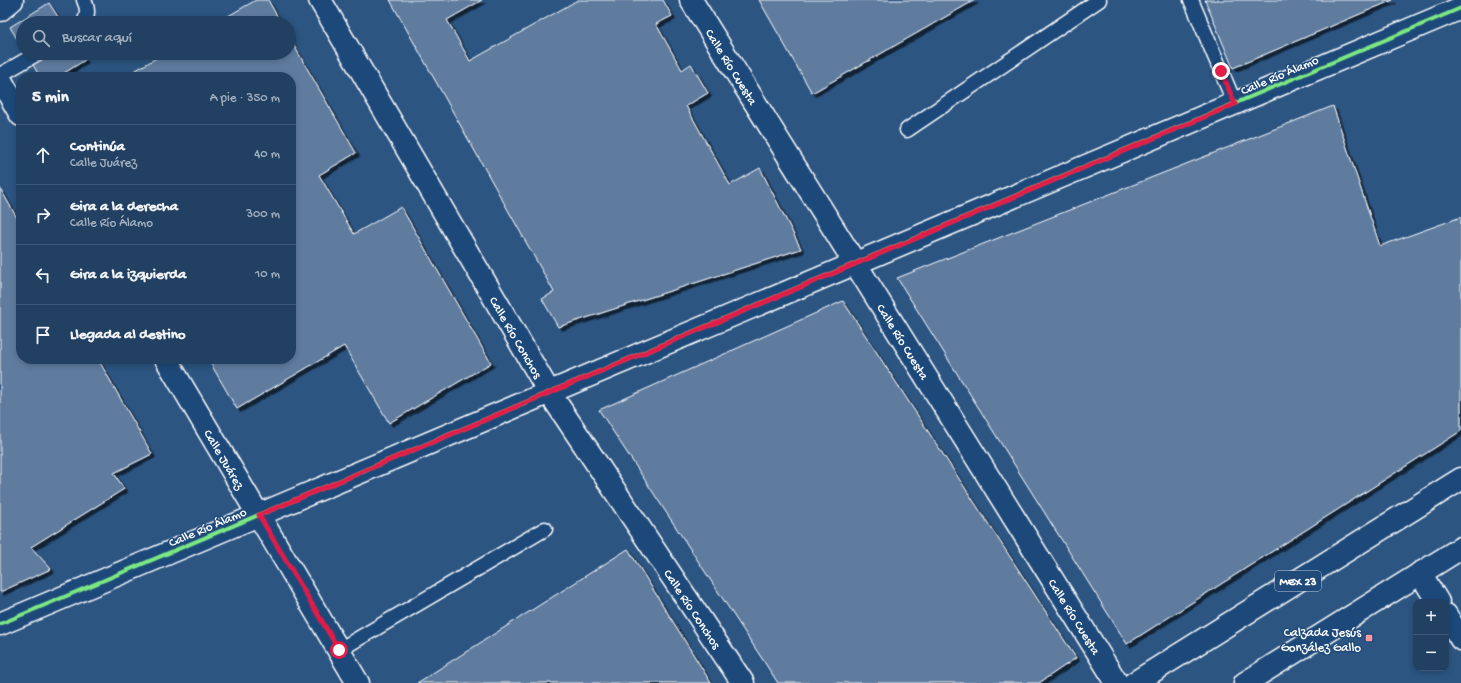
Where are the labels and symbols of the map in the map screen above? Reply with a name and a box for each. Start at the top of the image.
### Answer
street label: Calle Río Cuesta [701,27,760,109]
street label: Calle Río Álamo [1238,52,1321,99]
route end [1212,62,1230,80]
street label: Calle Río Conchos [485,294,545,383]
street label: Calle Río Cuesta [872,302,931,384]
street label: Calle Juárez [199,427,247,494]
street label: Calle Río Álamo [166,504,249,551]
street label: Calle Río Conchos [659,567,724,653]
road number: MEX 23 [1275,571,1321,591]
street label: Calle Río Cuesta [1044,577,1103,659]
place label: Calzada Jesús González Gallo [1281,626,1362,656]
marker: Calzada Jesús González Gallo [1364,633,1374,643]
route start [330,641,348,659]

